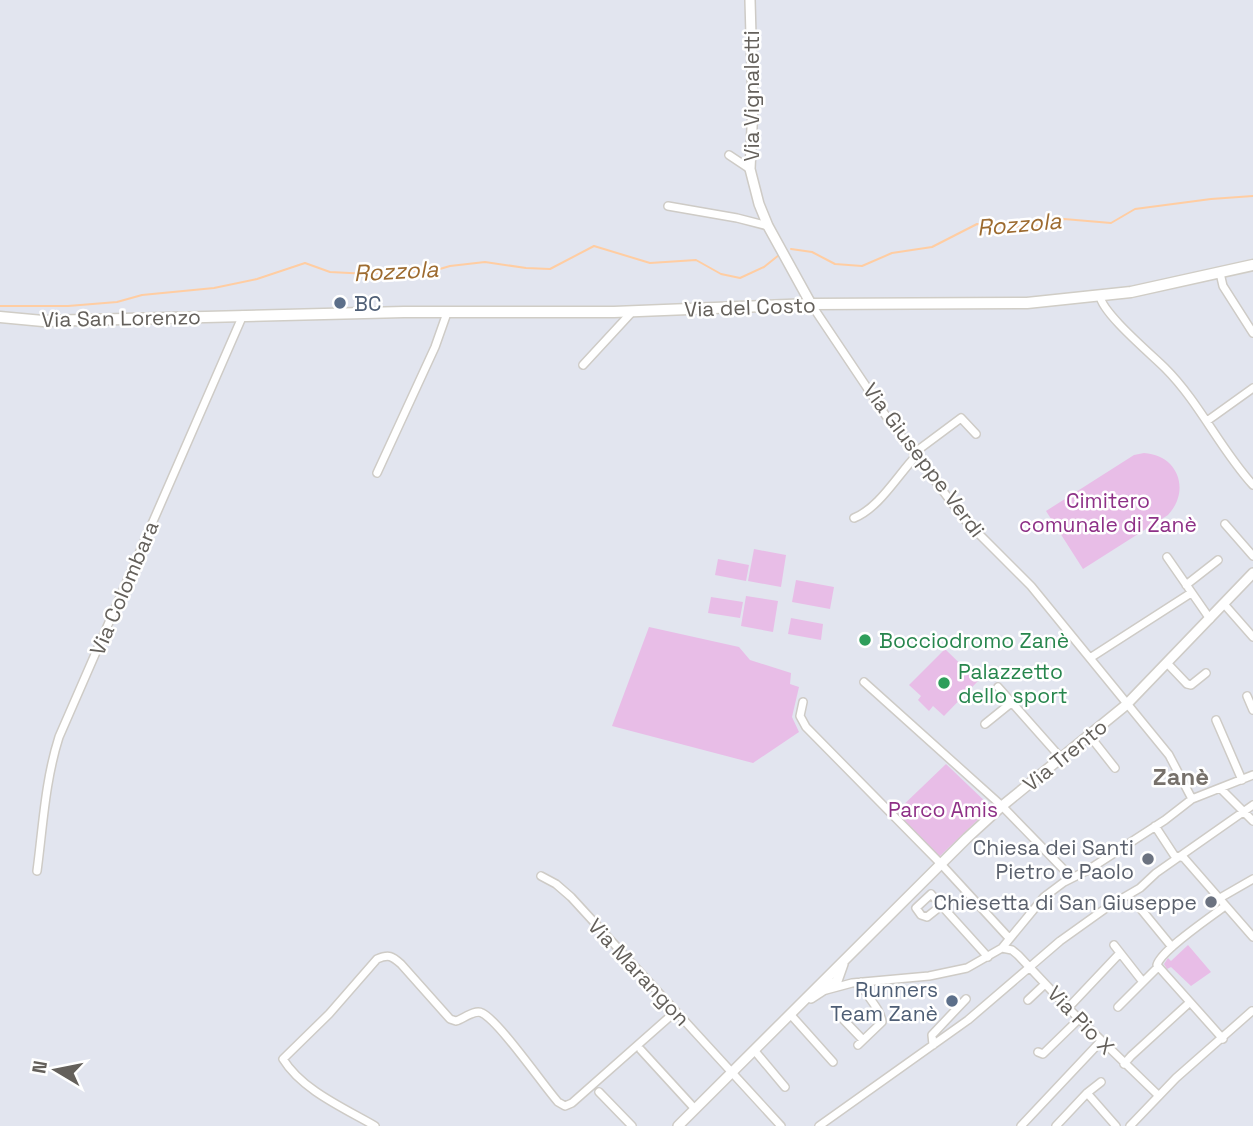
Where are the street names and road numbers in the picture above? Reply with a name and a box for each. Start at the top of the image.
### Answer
street label: Via Vignaletti [738,30,765,162]
street label: Via del Costo [684,291,816,323]
street label: Via San Lorenzo [41,303,201,333]
street label: Via Giuseppe Verdi [857,377,991,543]
street label: Via Colombara [84,517,164,659]
street label: Via Trento [1017,713,1113,797]
street label: Via Marangon [582,912,696,1032]
street label: Via Pio X [1042,980,1120,1060]

